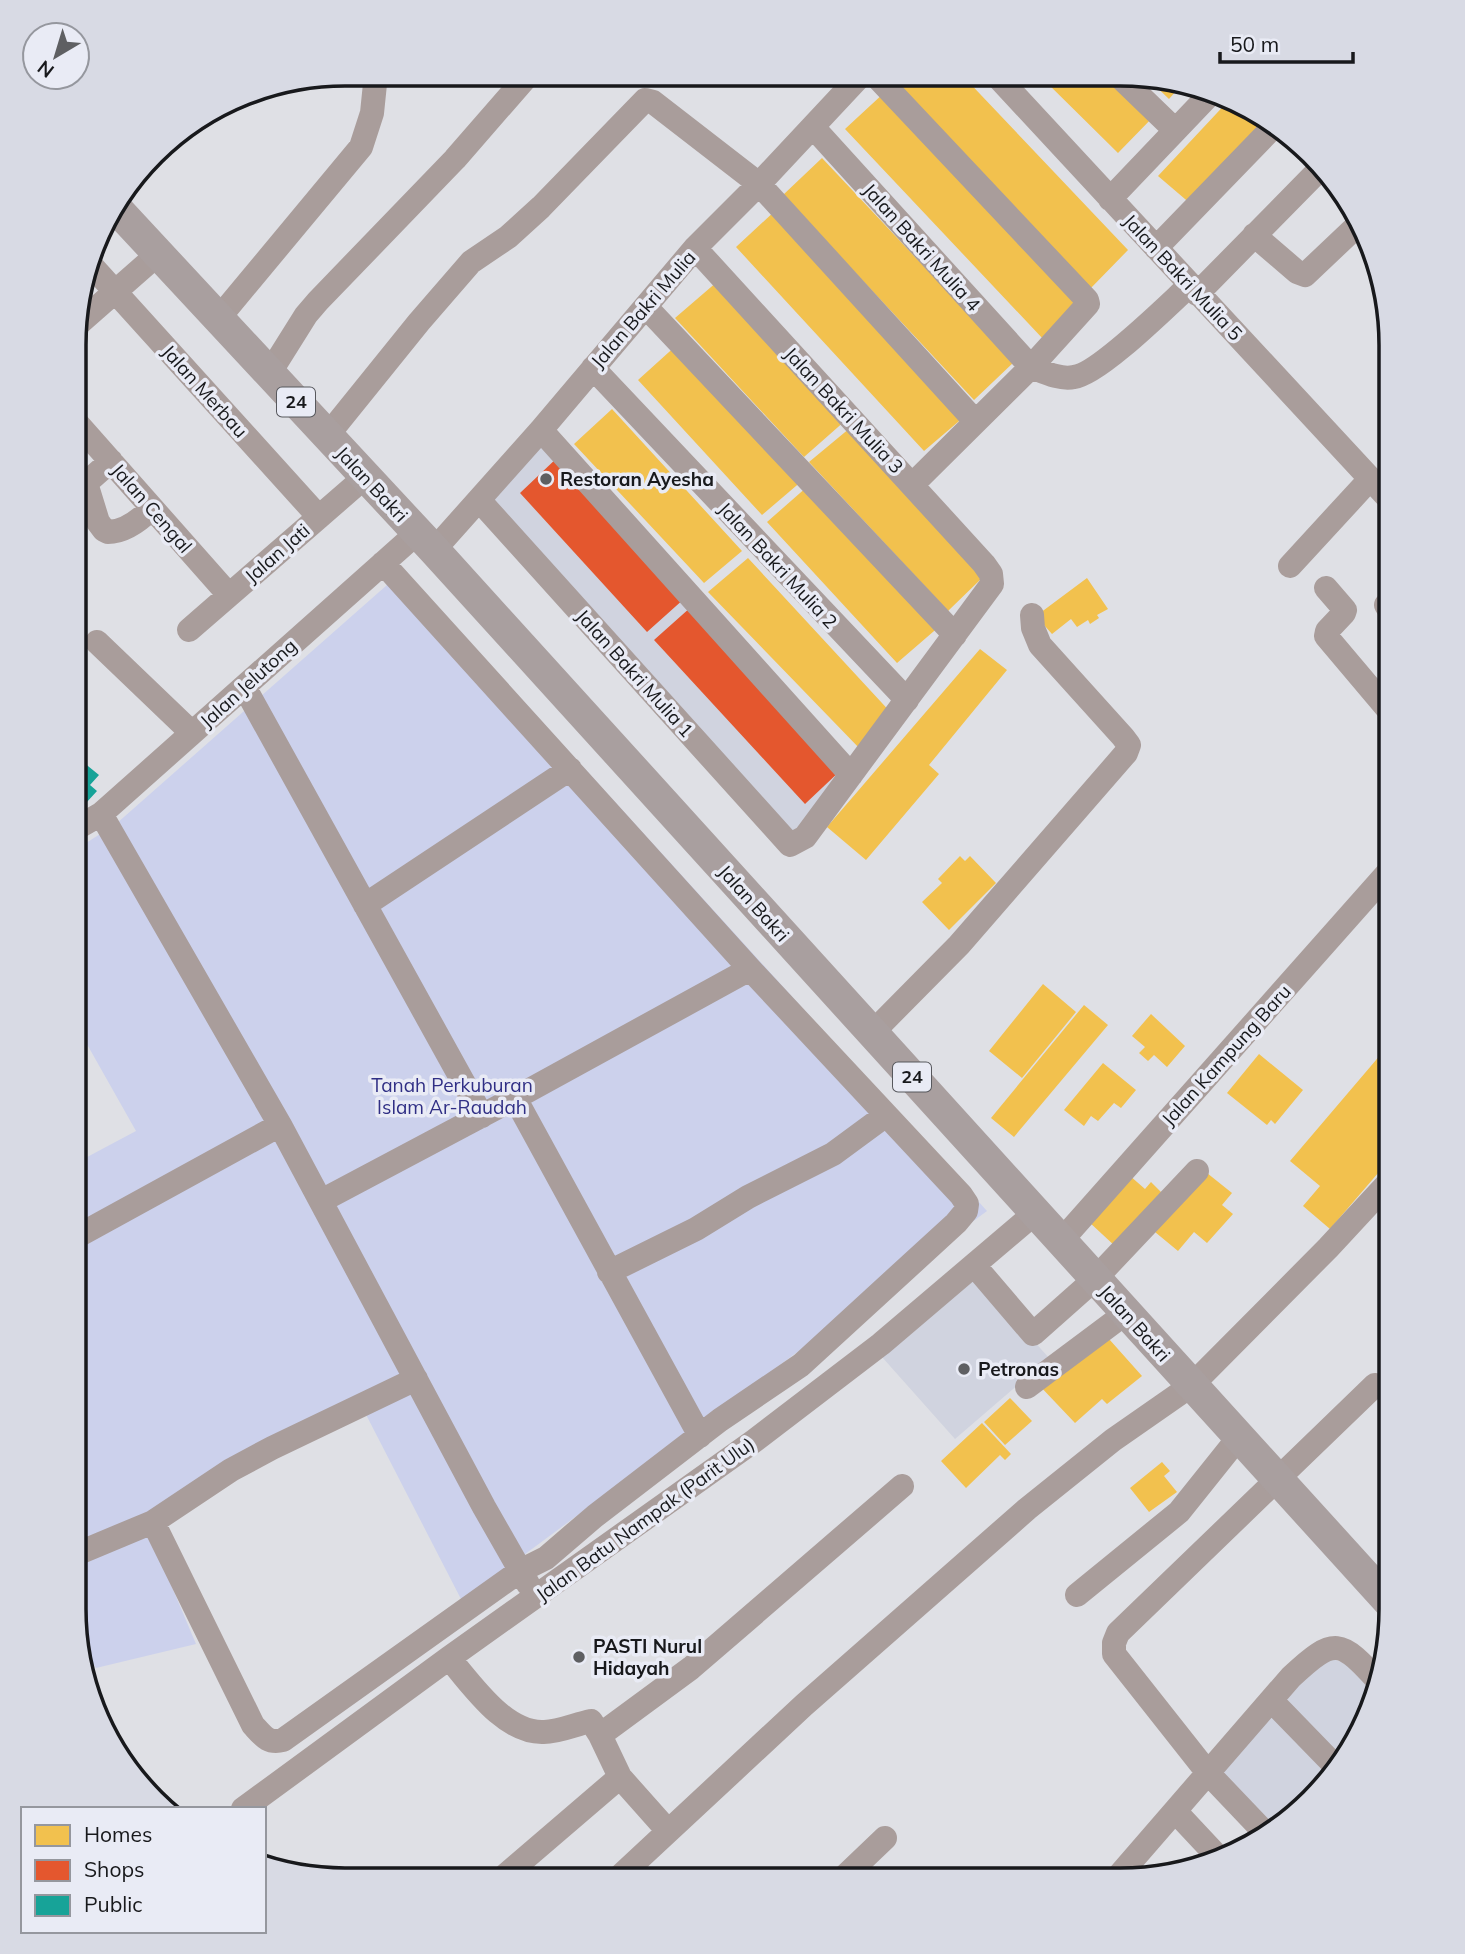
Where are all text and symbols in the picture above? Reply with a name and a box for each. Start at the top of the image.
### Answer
north arrow [21,21,91,91]
scale bar [1220,21,1353,65]
text: 50 m [1230,31,1279,57]
text: N [32,56,59,83]
street label: Jalan Bakri Mulia 4 [858,178,986,316]
street label: Jalan Bakri Mulia 5 [1118,209,1248,345]
street label: Jalan Bakri Mulia [585,245,701,373]
street label: Jalan Merbau [157,340,253,442]
street label: Jalan Bakri Mulia 3 [779,342,909,478]
road number: 24 [277,388,315,416]
street label: Jalan Bakri [331,441,413,527]
street label: Jalan Cengal [107,458,197,558]
place label: Restoran Ayesha [560,467,714,491]
marker: Restoran Ayesha [538,471,554,487]
street label: Jalan Bakri Mulia 2 [713,497,843,633]
street label: Jalan Jati [240,518,314,588]
street label: Jalan Bakri Mulia 1 [571,604,699,742]
street label: Jalan Jelutong [195,633,301,733]
street label: Jalan Bakri [713,860,795,946]
street label: Jalan Kampung Baru [1156,979,1296,1131]
road number: 24 [893,1062,931,1092]
park label: Tanah Perkuburan Islam Ar-Raudah [371,1073,533,1119]
street label: Jalan Bakri [1094,1280,1176,1366]
place label: Petronas [978,1357,1059,1381]
marker: Petronas [956,1361,972,1377]
street label: Jalan Batu Nampak (Parit Ulu) [531,1432,759,1606]
place label: PASTI Nurul Hidayah [593,1634,702,1680]
marker: PASTI Nurul Hidayah [571,1649,587,1665]
legend [21,1807,266,1933]
text: Homes [84,1821,152,1847]
text: Shops [84,1856,144,1882]
text: Public [84,1891,143,1917]

